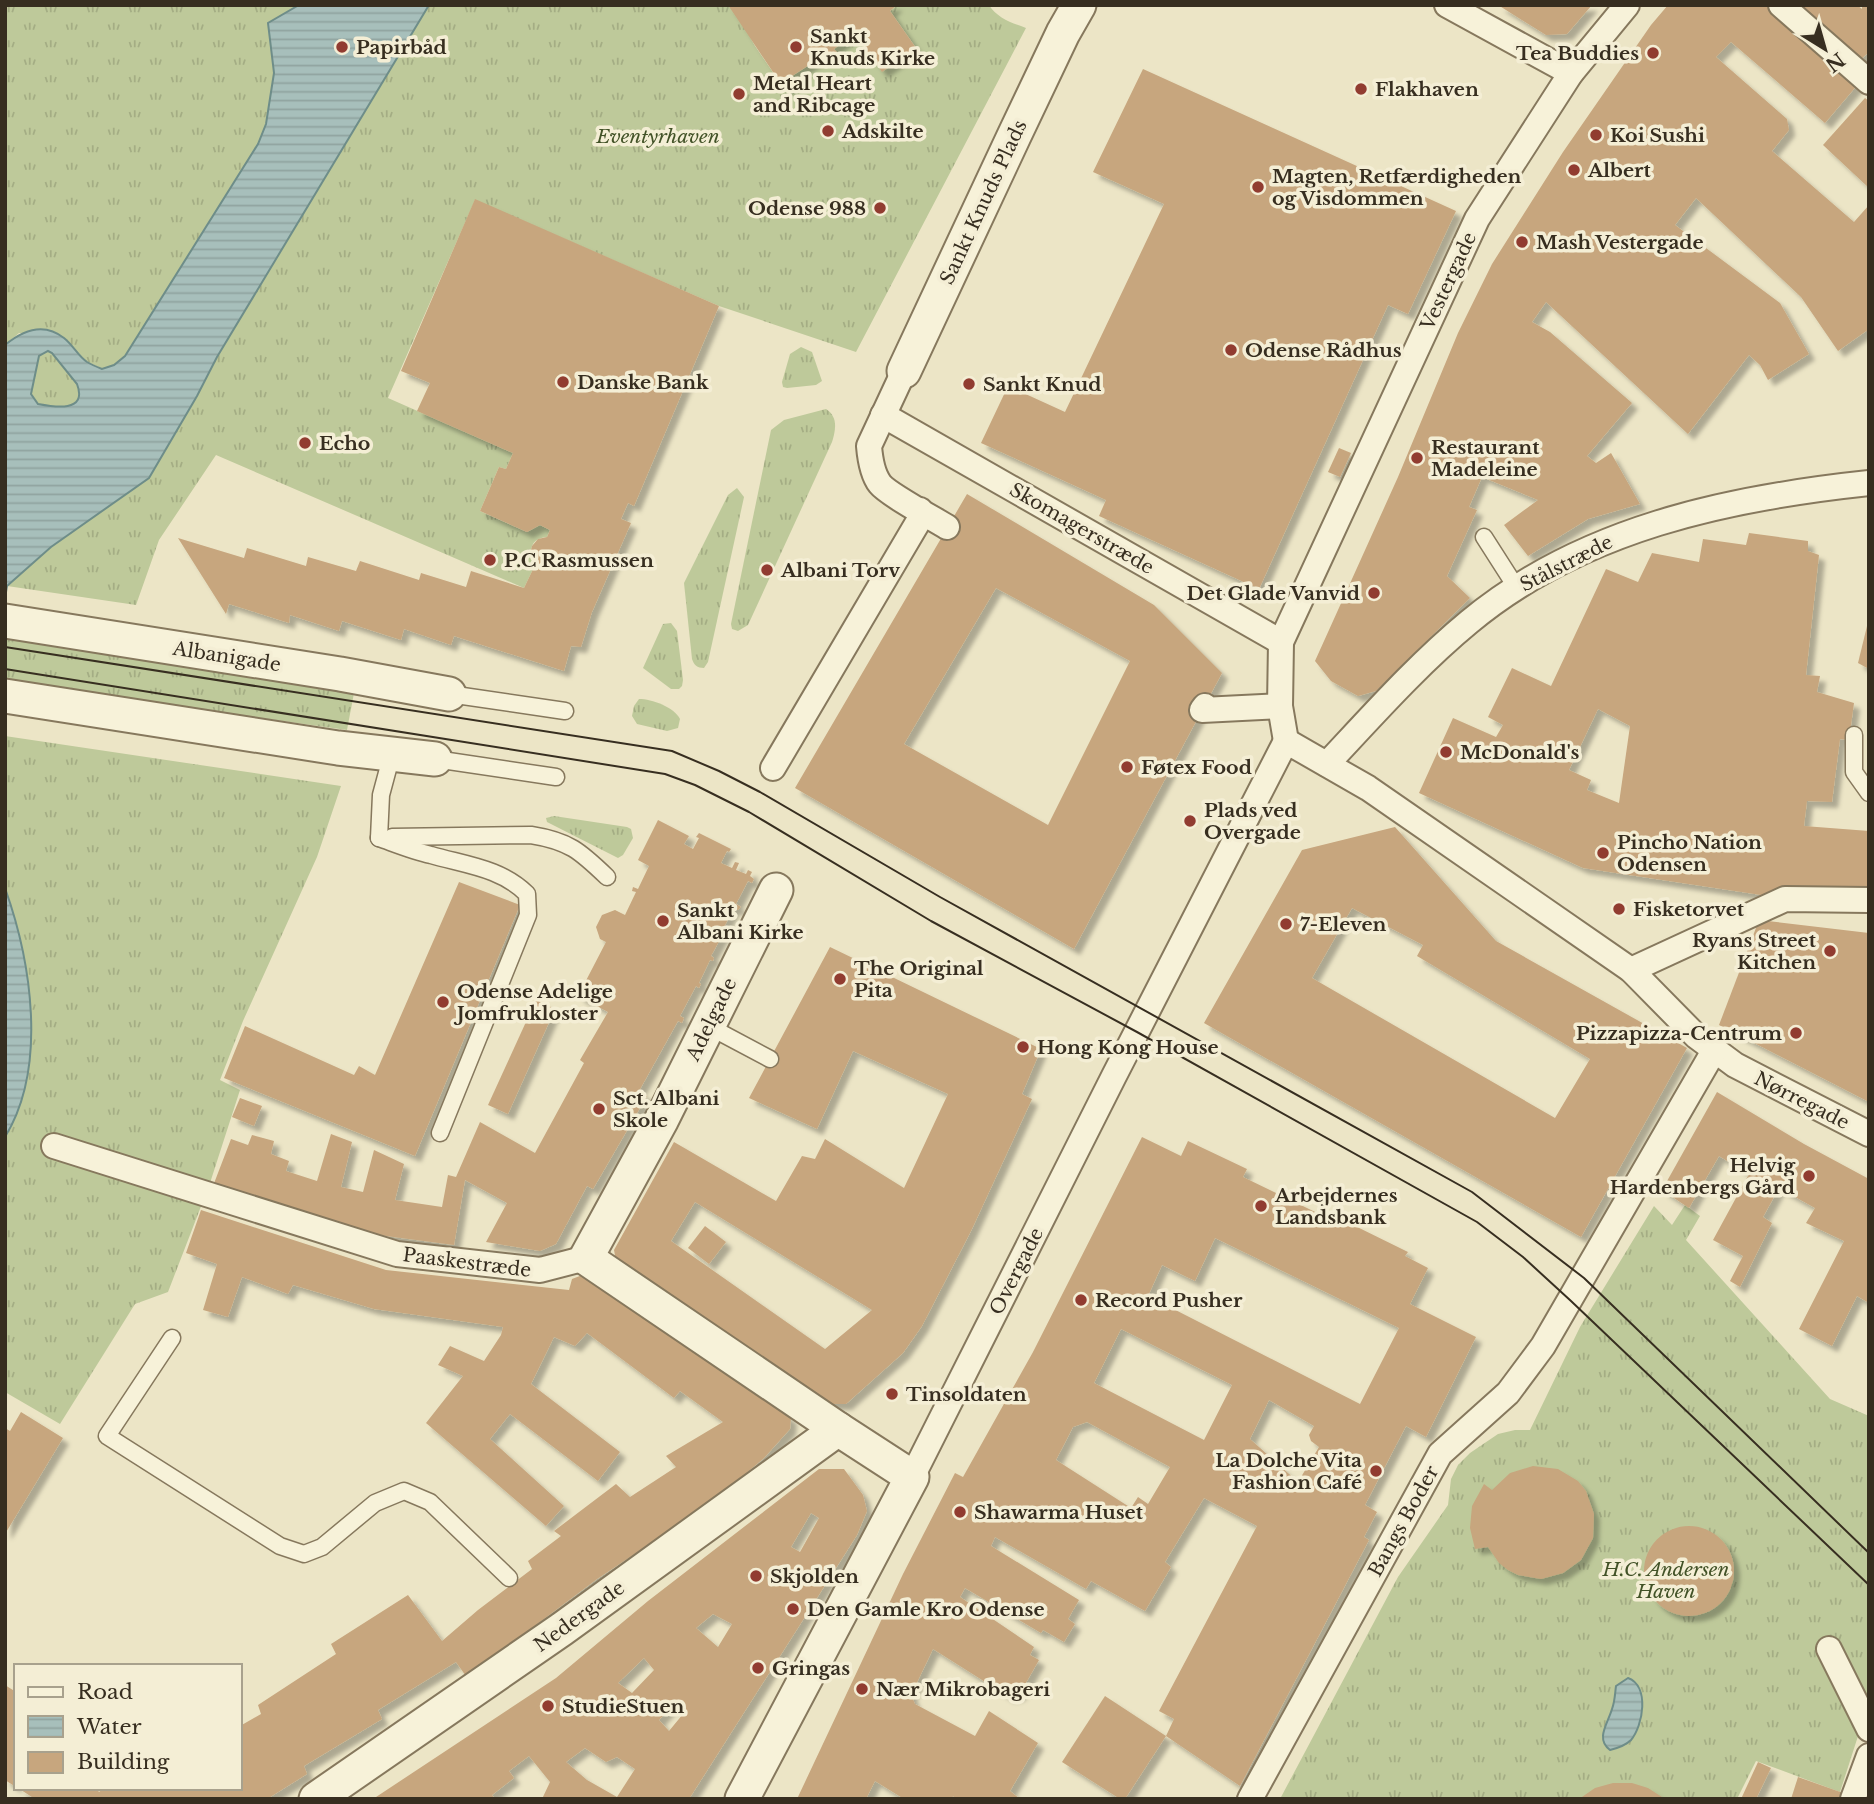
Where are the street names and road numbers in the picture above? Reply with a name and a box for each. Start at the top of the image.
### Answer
street label: Sankt Knuds Plads [935,116,1032,288]
street label: Vestergade [1415,229,1481,335]
street label: Skomagerstræde [1006,478,1158,579]
street label: Stålstræde [1516,530,1616,597]
street label: Albanigade [170,636,283,676]
street label: Adelgade [681,974,741,1066]
street label: Nørregade [1750,1067,1853,1134]
street label: Overgade [985,1224,1048,1319]
street label: Paaskestræde [401,1243,532,1282]
street label: Bangs Boder [1363,1462,1443,1581]
street label: Nedergade [530,1576,629,1657]

